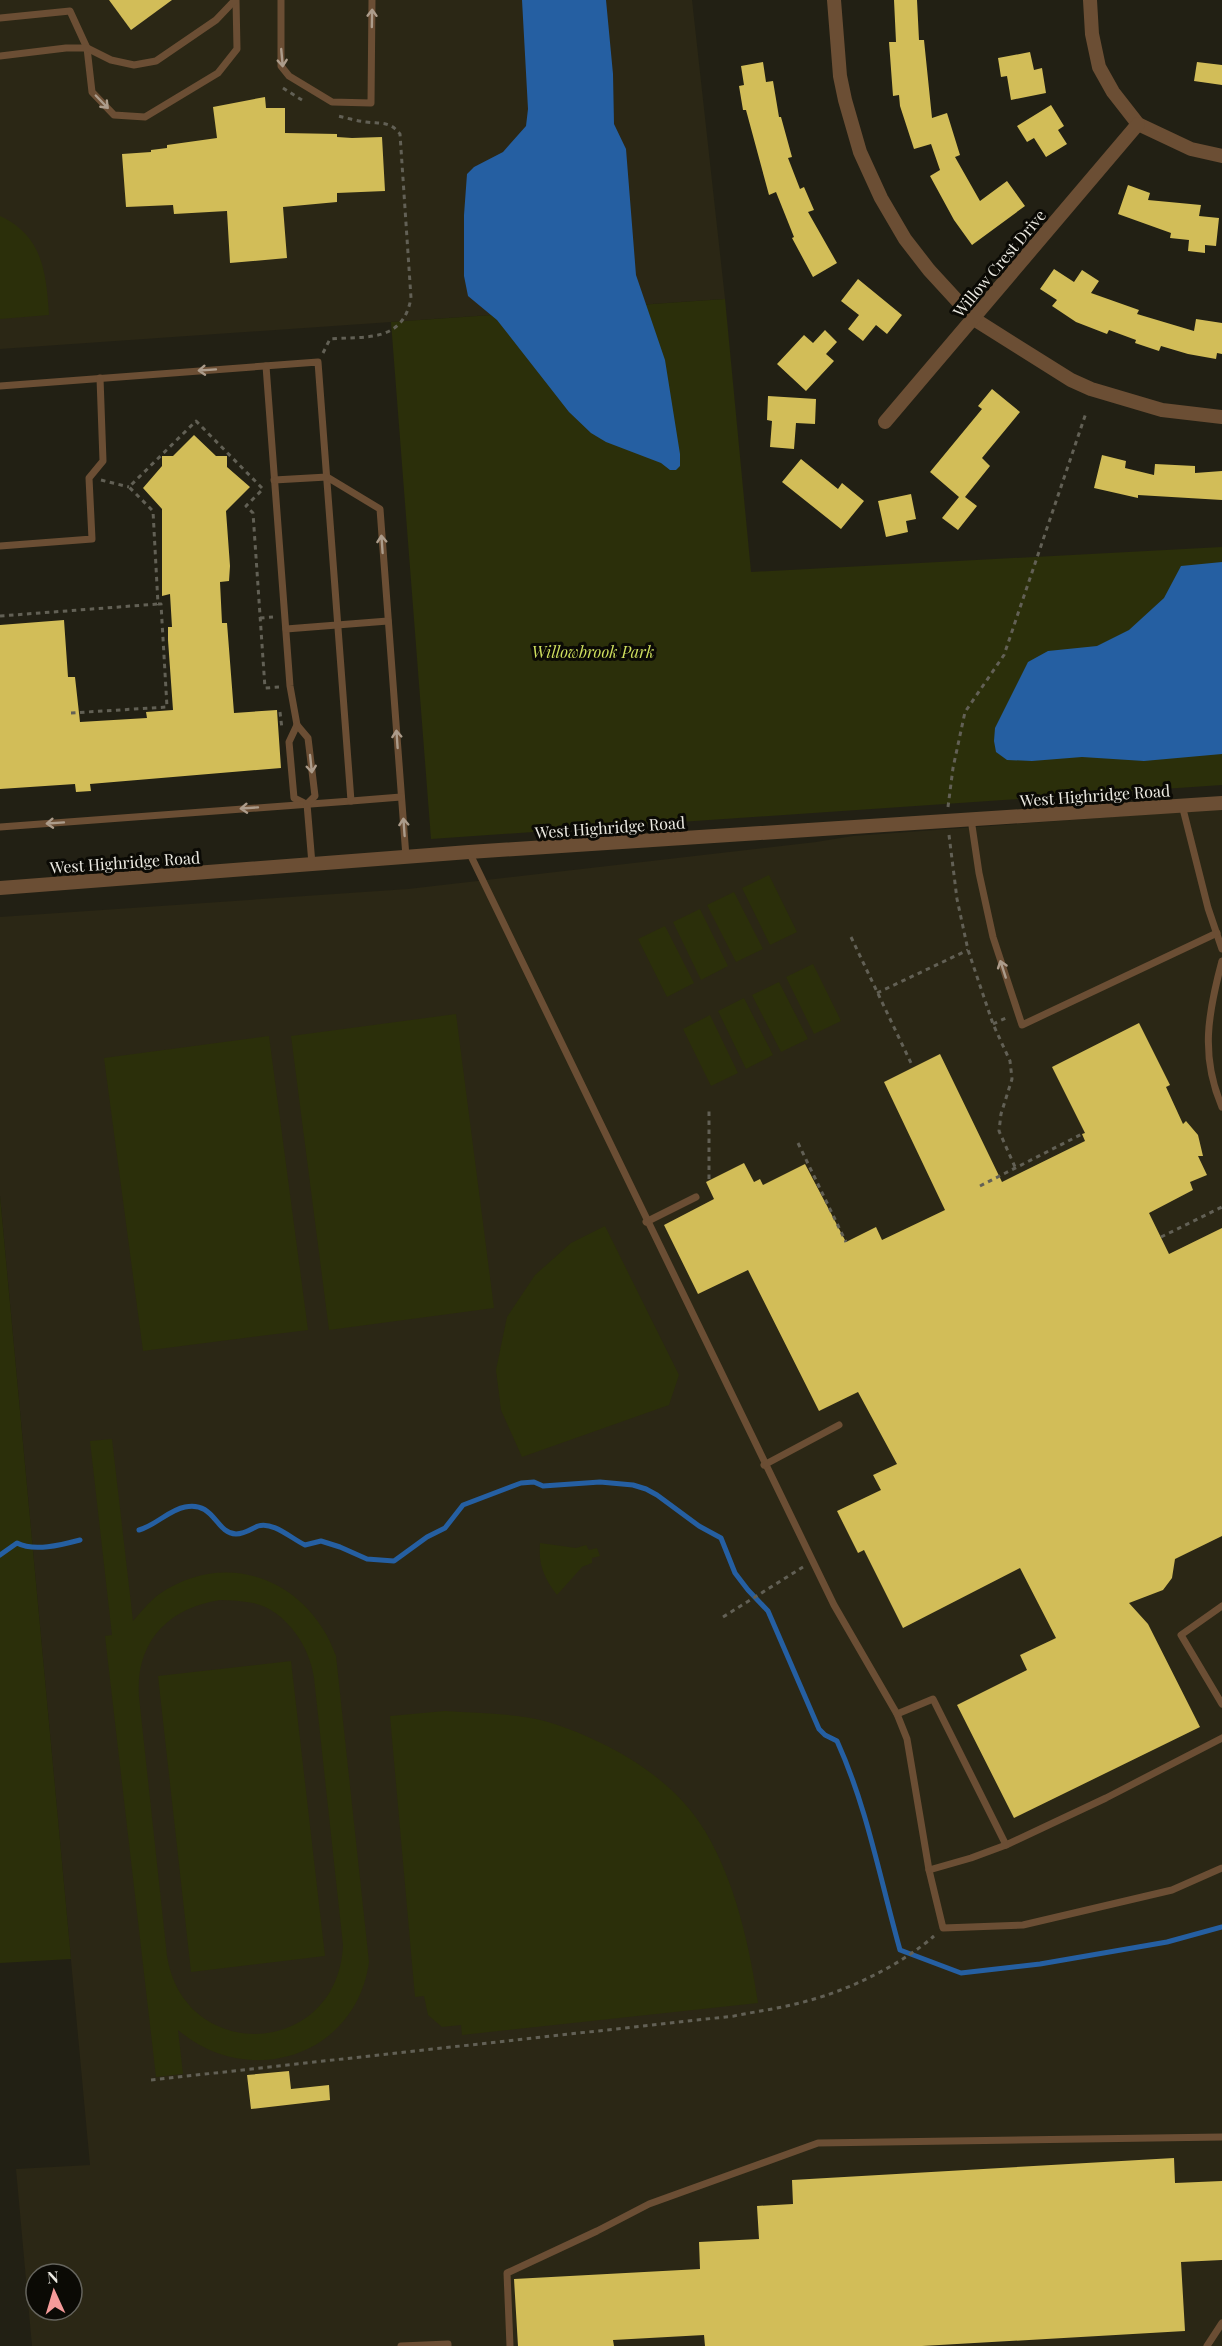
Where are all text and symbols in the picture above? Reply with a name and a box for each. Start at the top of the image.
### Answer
one-way arrow [366,8,378,28]
one-way arrow [277,48,288,67]
one-way arrow [95,95,109,110]
street label: Willow Crest Drive [947,205,1050,322]
one-way arrow [198,365,218,376]
one-way arrow [377,535,388,555]
park label: Willowbrook Park [532,641,654,662]
one-way arrow [391,729,402,749]
one-way arrow [306,753,317,773]
street label: West Highridge Road [1018,779,1171,811]
one-way arrow [240,803,260,814]
street label: West Highridge Road [533,811,686,843]
one-way arrow [45,818,65,829]
one-way arrow [398,818,409,838]
street label: West Highridge Road [48,846,201,878]
one-way arrow [997,960,1008,979]
north arrow [24,2262,84,2322]
text: N [46,2266,60,2287]

